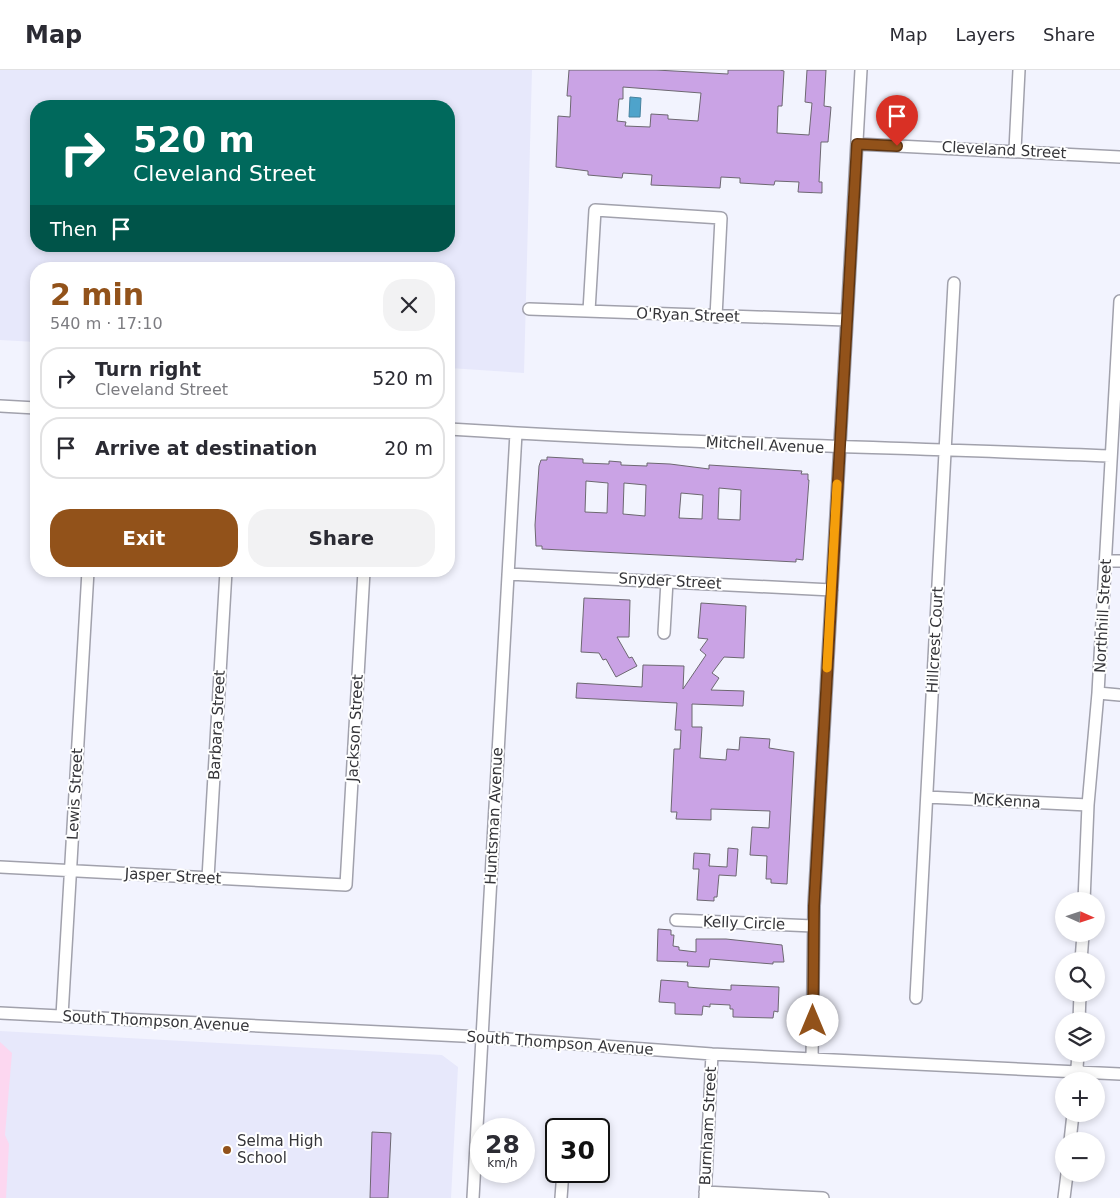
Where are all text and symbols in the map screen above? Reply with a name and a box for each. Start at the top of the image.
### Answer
text: Map [25,21,82,49]
text: Map [889,24,927,45]
text: Layers [955,24,1015,45]
text: Share [1043,24,1095,45]
pin [876,95,918,146]
icon: arrive [883,102,911,130]
icon: right [50,120,115,185]
text: 520 m [133,120,255,160]
street label: Cleveland Street [941,138,1067,162]
text: Cleveland Street [133,161,316,186]
icon: arrive [107,215,135,243]
text: Then [50,218,97,240]
text: 2 min [50,277,144,312]
button: close [383,279,435,331]
street label: O'Ryan Street [636,304,740,326]
text: 540 m · 17:10 [50,314,163,333]
text: Turn right [95,358,201,380]
icon: right [52,364,80,392]
text: 520 m [372,367,433,389]
text: Cleveland Street [95,380,228,399]
street label: Mitchell Avenue [705,433,825,457]
icon: arrive [52,434,80,462]
text: Arrive at destination [95,437,317,459]
text: 20 m [384,437,433,459]
button: Exit [50,509,238,567]
button: Share [248,509,435,567]
street label: Northhill Street [1091,558,1115,674]
street label: Snyder Street [618,569,722,593]
street label: Hillcrest Court [923,586,947,694]
street label: Barbara Street [205,669,229,780]
street label: Jackson Street [343,674,367,783]
street label: Huntsman Avenue [481,747,507,885]
street label: Lewis Street [64,748,86,840]
street label: McKenna [973,790,1041,812]
street label: Jasper Street [123,864,222,888]
north arrow [1055,892,1105,942]
map controls [1055,892,1105,1182]
street label: Kelly Circle [703,913,785,933]
button: search [1055,952,1105,1002]
position arrow [786,994,838,1046]
street label: South Thompson Avenue [62,1007,250,1035]
button: layers [1055,1012,1105,1062]
street label: South Thompson Avenue [466,1027,654,1059]
street label: Burnham Street [696,1066,720,1186]
button: + [1055,1072,1105,1122]
speed limit sign: 30 [545,1118,610,1183]
text: 28 [485,1130,520,1159]
place label: Selma High School [237,1132,323,1167]
button: − [1055,1132,1105,1182]
marker: Selma High School [221,1144,233,1156]
text: km/h [487,1156,518,1170]

